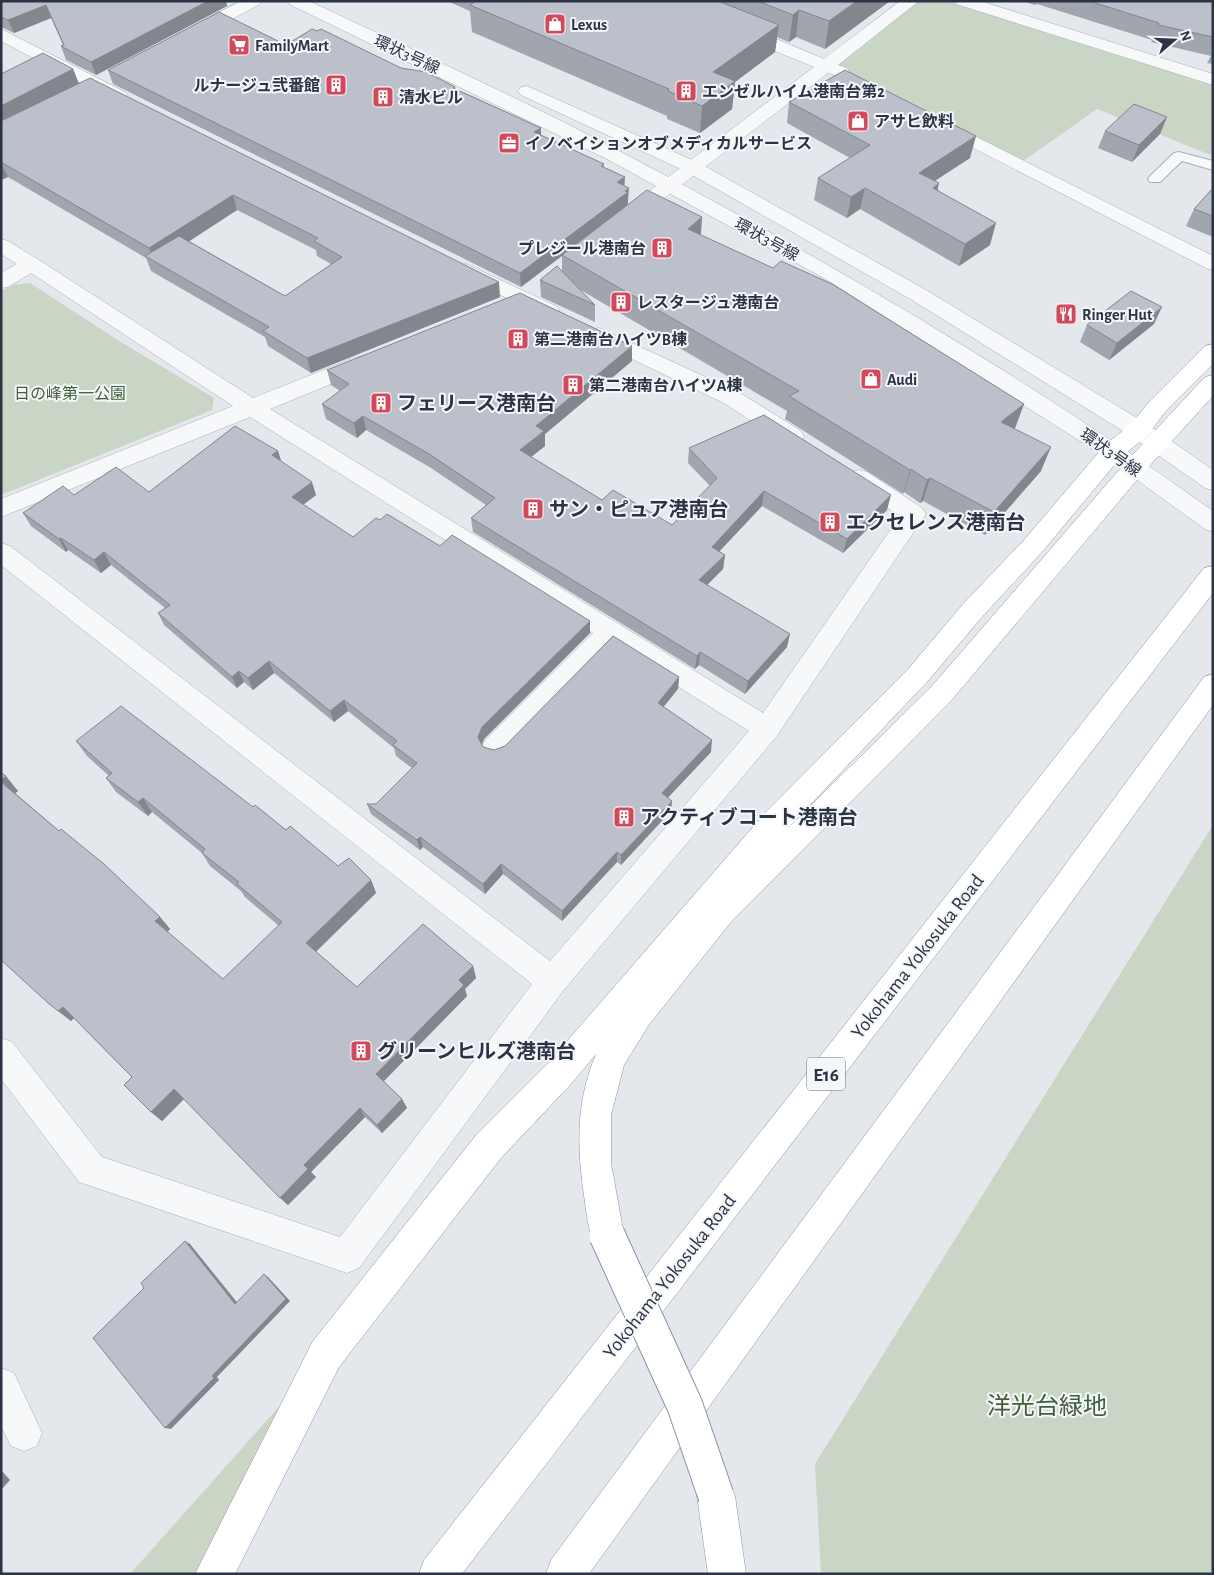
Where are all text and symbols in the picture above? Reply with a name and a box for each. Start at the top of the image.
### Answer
shop icon: Lexus [543,12,567,36]
north arrow [1149,15,1199,65]
place label: Lexus [571,17,607,33]
text: N [1177,29,1194,43]
street label: 環状3号線 [371,32,442,77]
supermarket icon: FamilyMart [227,33,251,57]
place label: FamilyMart [255,38,330,55]
building icon: ルナージュ弐番館 [324,73,348,97]
place label: ルナージュ弐番館 [193,77,320,94]
building icon: エンゼルハイム港南台第2 [674,79,698,103]
place label: エンゼルハイム港南台第2 [702,83,885,100]
building icon: 清水ビル [371,85,395,109]
place label: 清水ビル [399,89,463,106]
shop icon: アサヒ飲料 [846,109,870,133]
place label: アサヒ飲料 [874,112,954,130]
office icon: イノベイションオブメディカルサービス [497,131,521,155]
place label: イノベイションオブメディカルサービス [525,135,812,152]
street label: 環状3号線 [732,215,802,264]
building icon: プレジール港南台 [650,236,674,260]
place label: プレジール港南台 [518,240,646,257]
building icon: レスタージュ港南台 [609,290,633,314]
place label: レスタージュ港南台 [637,294,780,311]
restaurant icon: Ringer Hut [1054,302,1078,326]
place label: Ringer Hut [1082,307,1153,323]
building icon: 第二港南台ハイツB棟 [506,327,530,351]
place label: 第二港南台ハイツB棟 [534,330,687,348]
shop icon: Audi [859,367,883,391]
place label: Audi [887,372,917,388]
building icon: 第二港南台ハイツA棟 [561,373,585,397]
place label: 第二港南台ハイツA棟 [589,376,742,394]
park label: 日の峰第一公園 [14,385,126,402]
building icon: フェリース港南台 [369,391,393,415]
place label: フェリース港南台 [397,393,556,414]
street label: 環状3号線 [1077,425,1145,480]
building icon: サン・ピュア港南台 [521,497,545,521]
place label: サン・ピュア港南台 [549,499,729,520]
building icon: エクセレンス港南台 [818,510,842,534]
place label: エクセレンス港南台 [846,512,1026,533]
building icon: アクティブコート港南台 [612,805,636,829]
place label: アクティブコート港南台 [640,806,858,828]
street label: Yokohama Yokosuka Road [848,871,988,1042]
building icon: グリーンヒルズ港南台 [349,1039,373,1063]
place label: グリーンヒルズ港南台 [377,1040,576,1062]
road number: E16 [807,1058,845,1090]
street label: Yokohama Yokosuka Road [600,1191,740,1362]
park label: 洋光台緑地 [987,1393,1107,1419]

